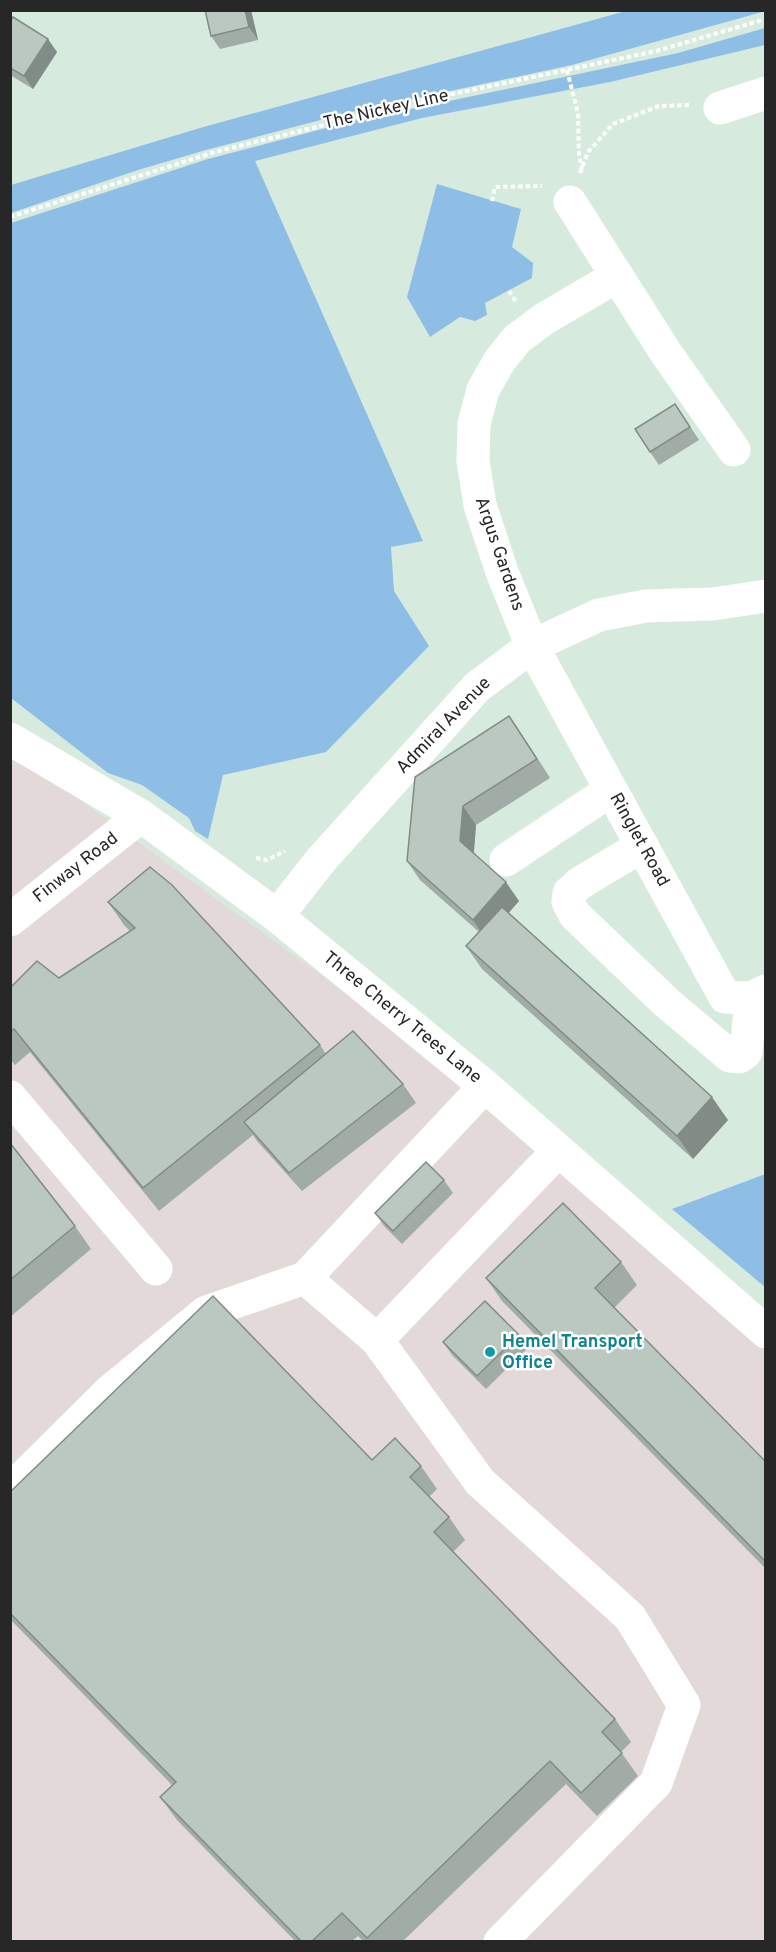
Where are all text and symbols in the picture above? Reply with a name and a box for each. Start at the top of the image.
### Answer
street label: The Nickey Line [321,84,451,136]
street label: Argus Gardens [469,494,529,614]
street label: Admiral Avenue [392,673,496,779]
street label: Ringlet Road [604,789,674,891]
street label: Finway Road [29,827,123,909]
street label: Three Cherry Trees Lane [318,947,486,1089]
place label: Hemel Transport Office [502,1331,643,1375]
marker: Hemel Transport Office [483,1345,497,1359]

